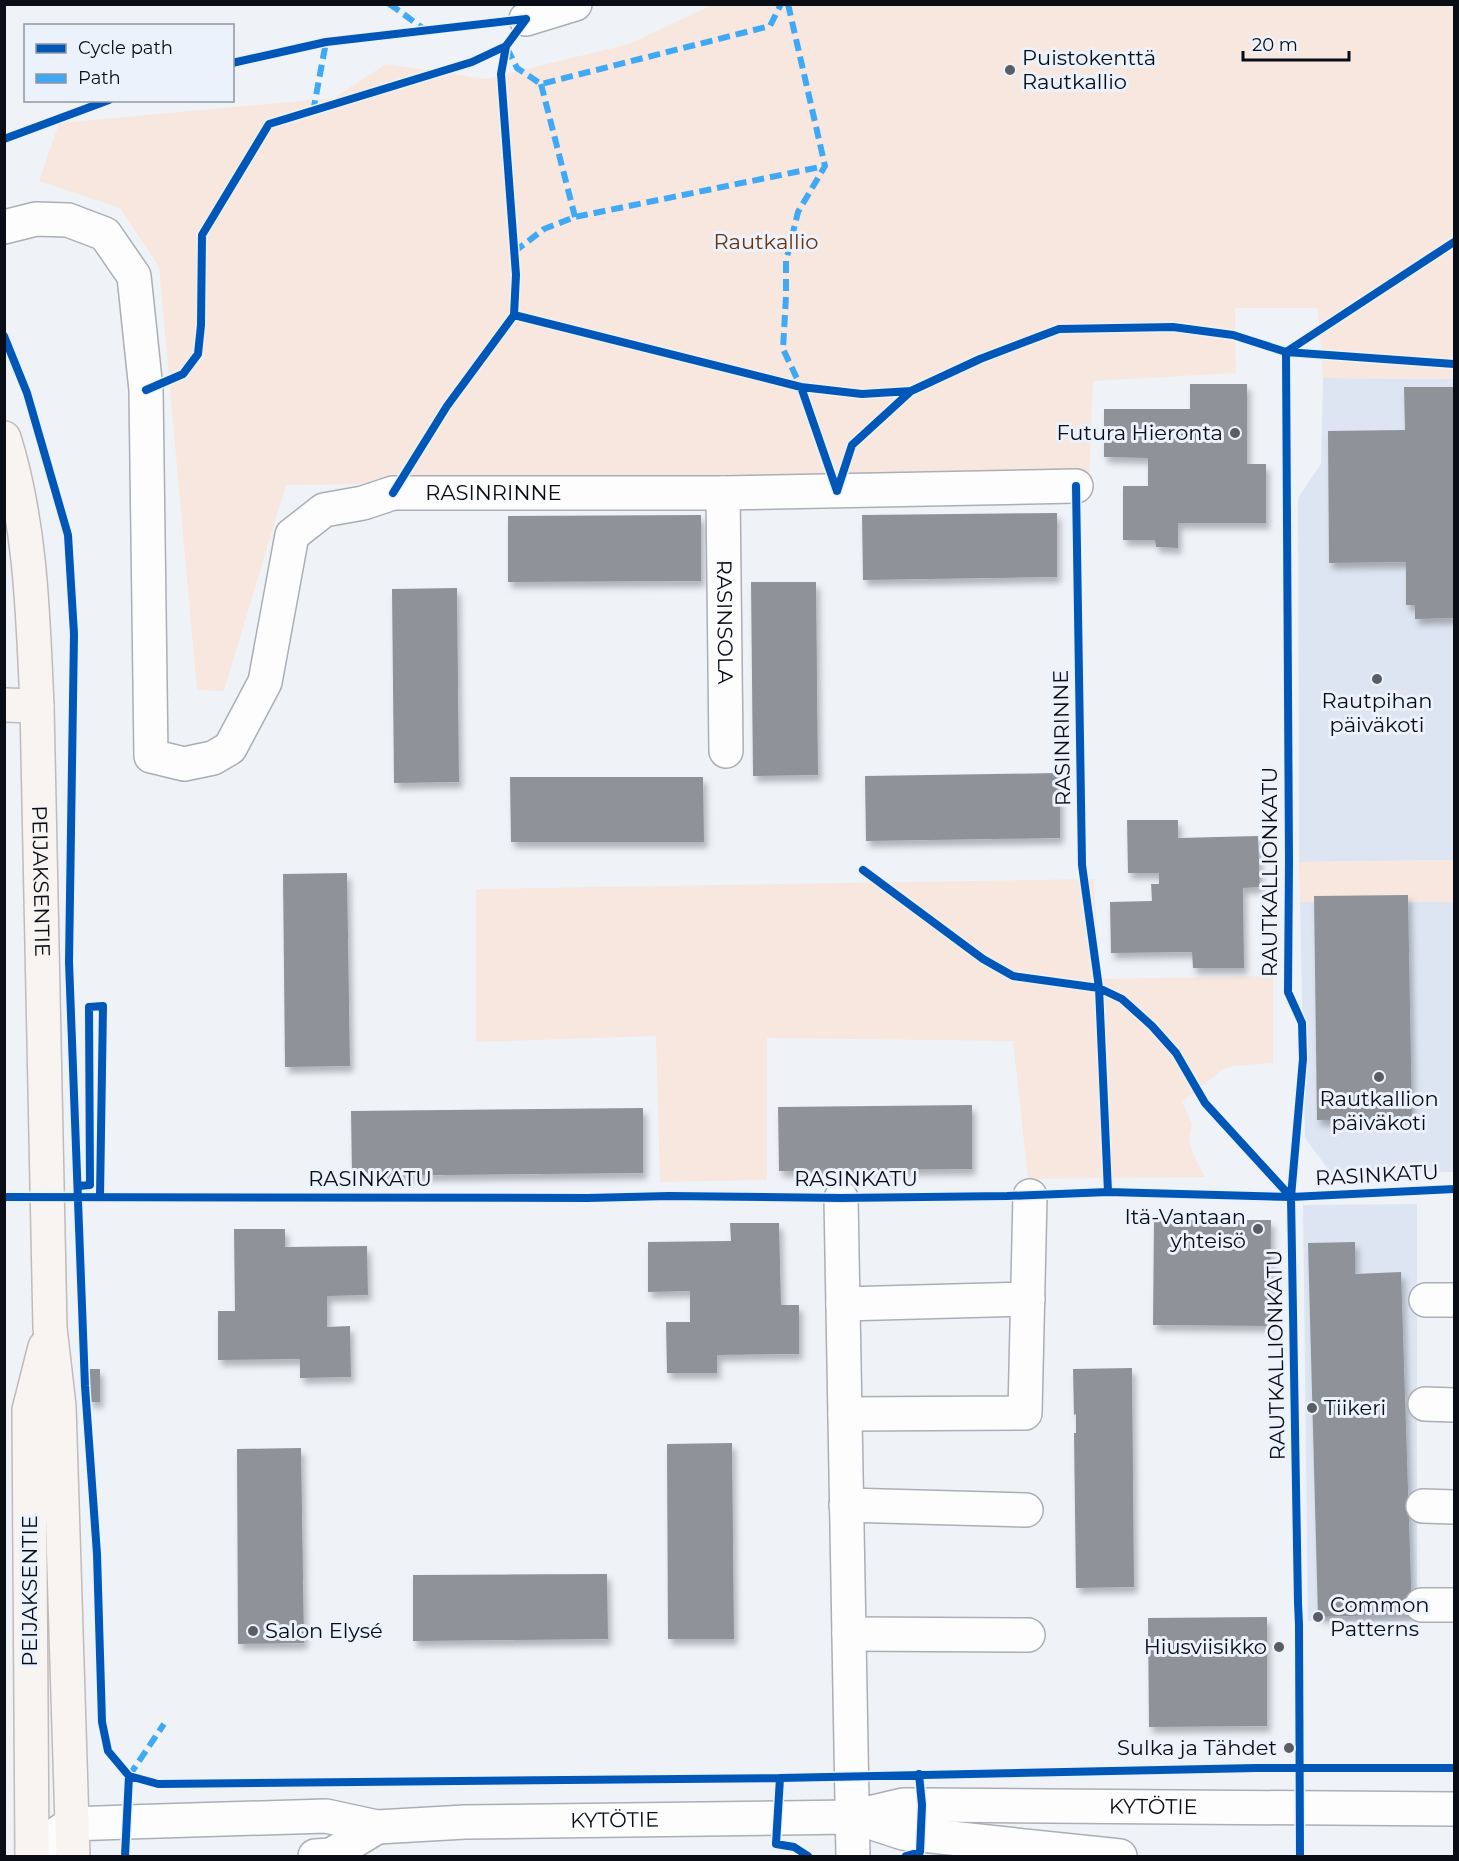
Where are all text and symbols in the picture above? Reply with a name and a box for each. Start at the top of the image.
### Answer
legend [24,24,234,102]
scale bar [1243,24,1350,62]
text: 20 m [1252,34,1298,56]
text: Cycle path [78,37,173,59]
place label: Puistokenttä Rautkallio [1022,45,1156,94]
marker: Puistokenttä Rautkallio [1003,63,1017,77]
text: Path [78,67,121,89]
park label: Rautkallio [714,229,818,254]
place label: Futura Hieronta [1056,420,1223,445]
marker: Futura Hieronta [1228,426,1242,440]
street label: RASINRINNE [425,480,562,505]
street label: RASINSOLA [712,560,738,685]
street label: RASINRINNE [1048,670,1075,806]
marker: Rautpihan päiväkoti [1370,672,1384,686]
place label: Rautpihan päiväkoti [1322,688,1432,737]
street label: RAUTKALLIONKATU [1257,767,1282,977]
street label: PEIJAKSENTIE [27,805,55,957]
marker: Rautkallion päiväkoti [1372,1070,1386,1084]
place label: Rautkallion päiväkoti [1319,1086,1439,1135]
street label: RASINKATU [1315,1159,1439,1190]
street label: RASINKATU [308,1166,432,1191]
street label: RASINKATU [794,1166,918,1191]
place label: Itä-Vantaan yhteisö [1124,1204,1246,1253]
marker: Itä-Vantaan yhteisö [1251,1222,1265,1236]
street label: RAUTKALLIONKATU [1261,1250,1290,1461]
place label: Tiikeri [1324,1395,1386,1420]
marker: Tiikeri [1305,1401,1319,1415]
street label: PEIJAKSENTIE [17,1515,42,1667]
place label: Common Patterns [1330,1592,1430,1641]
marker: Common Patterns [1311,1610,1325,1624]
place label: Salon Elysé [265,1618,383,1643]
marker: Salon Elysé [246,1624,260,1638]
place label: Hiusviisikko [1144,1634,1267,1659]
marker: Hiusviisikko [1272,1640,1286,1654]
place label: Sulka ja Tähdet [1117,1735,1277,1760]
marker: Sulka ja Tähdet [1282,1741,1296,1755]
street label: KYTÖTIE [1109,1793,1198,1819]
street label: KYTÖTIE [570,1806,659,1833]

